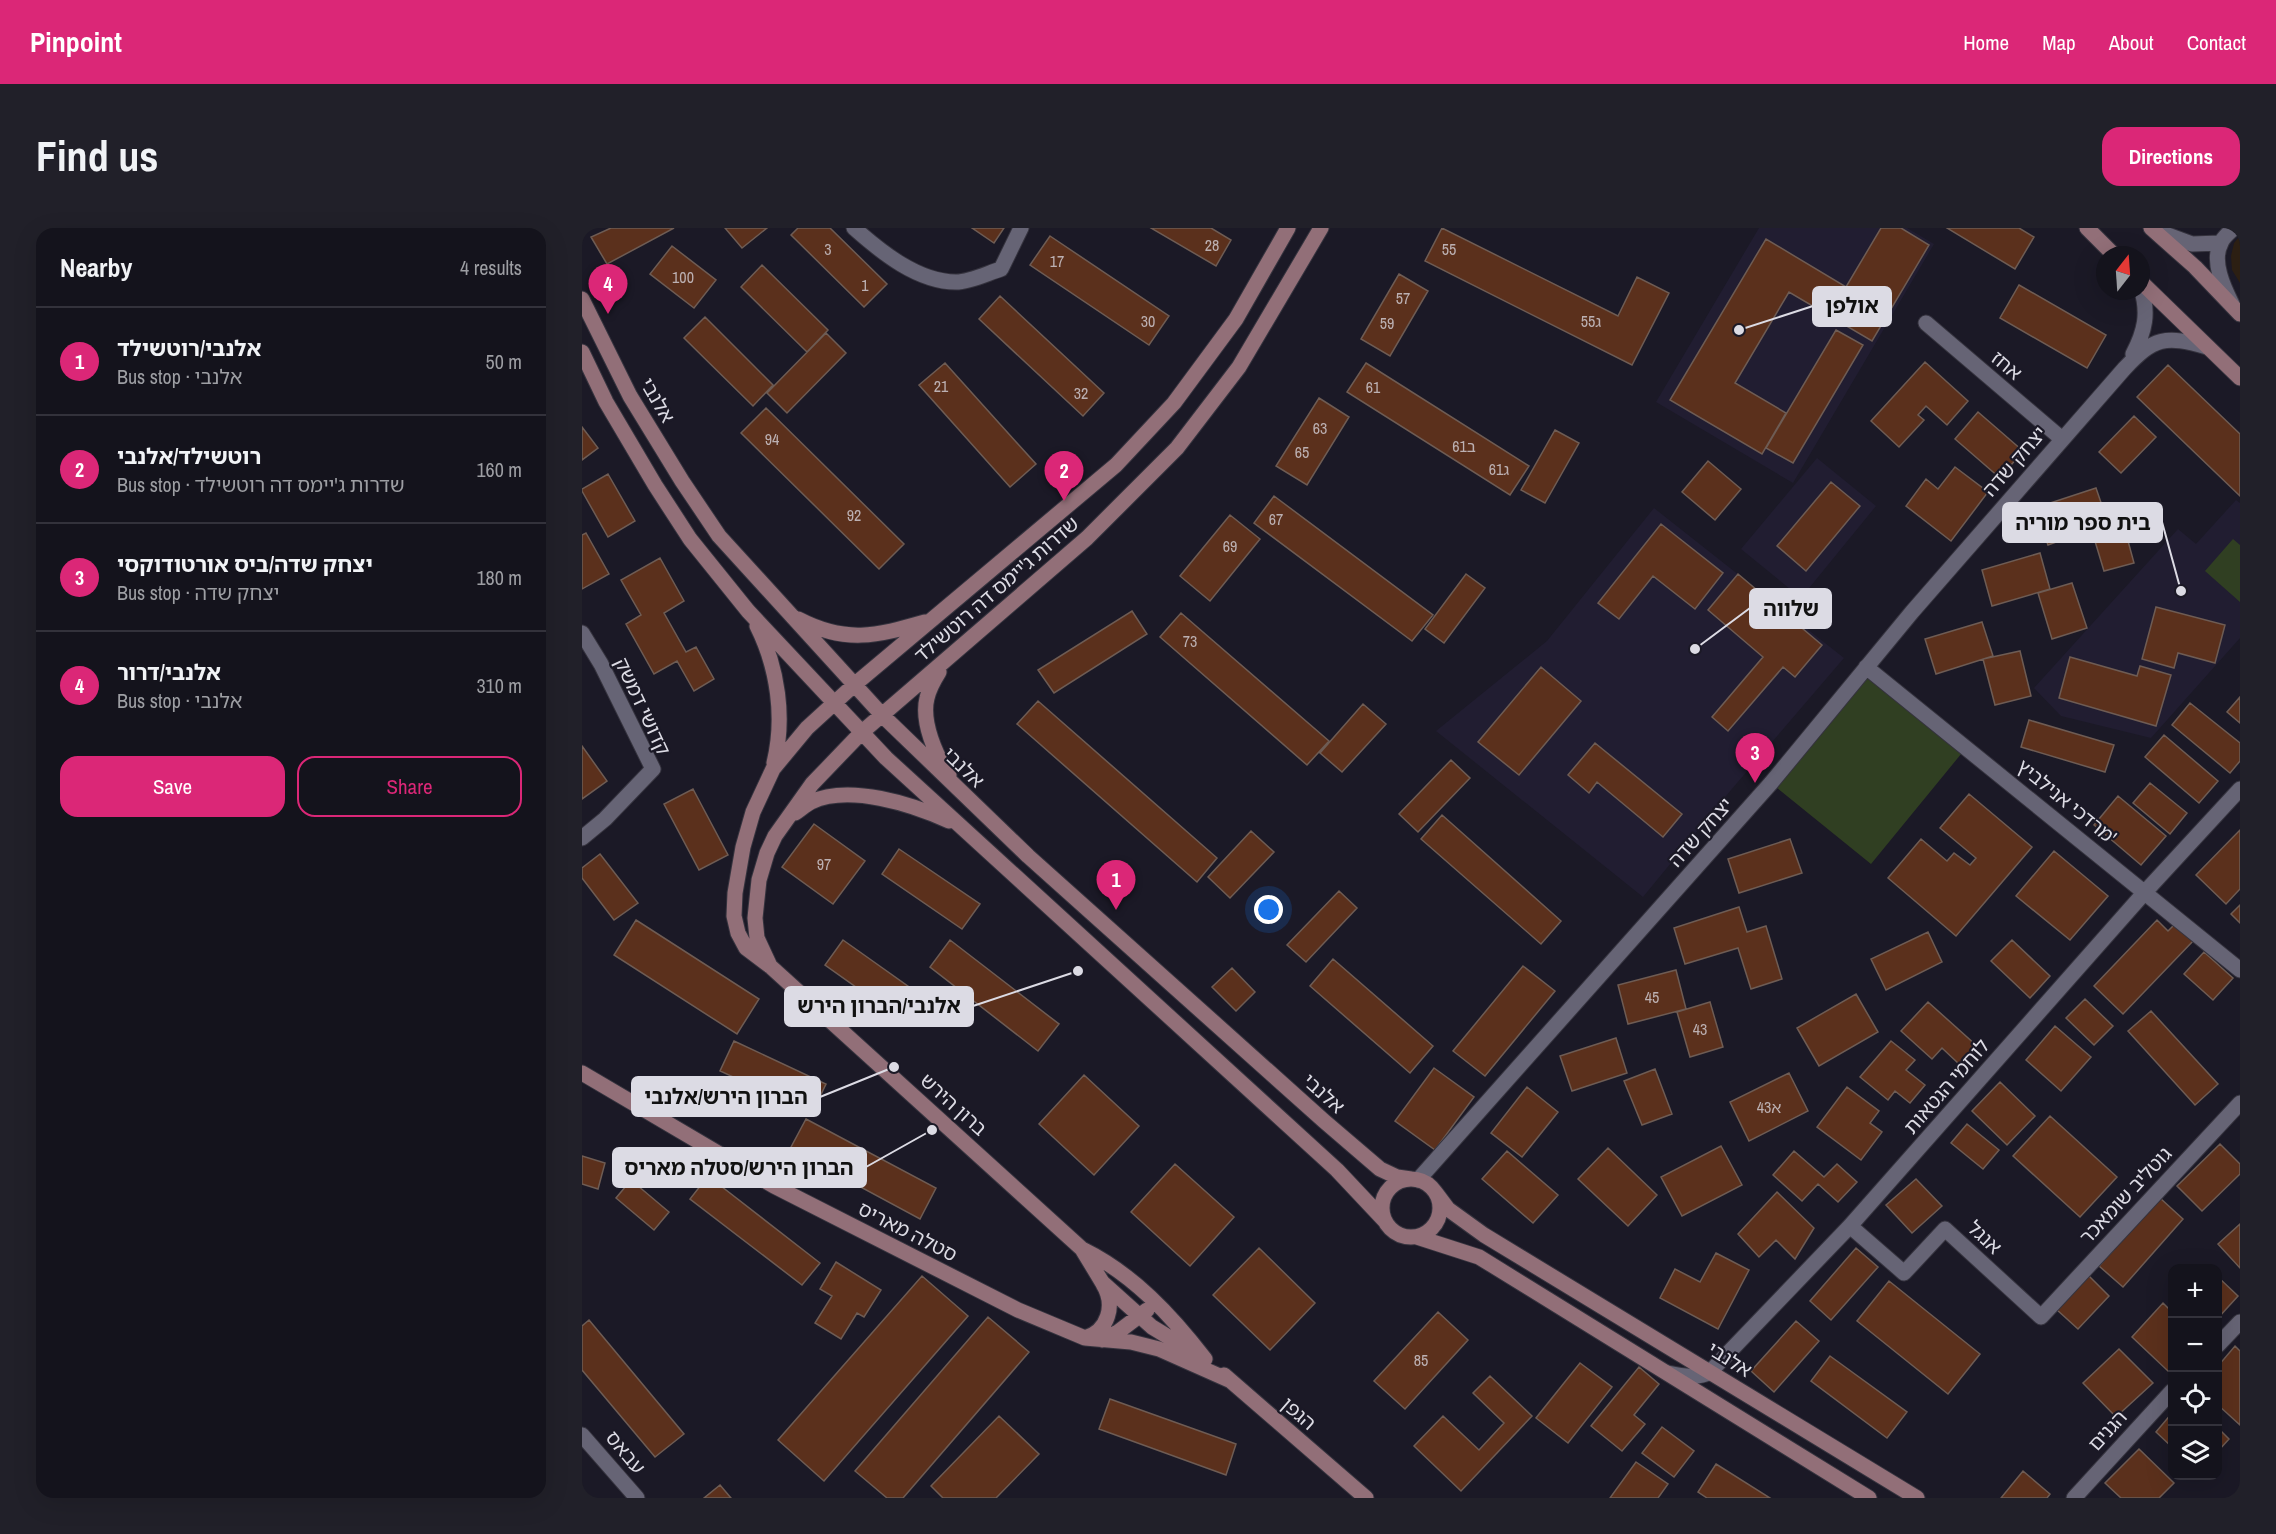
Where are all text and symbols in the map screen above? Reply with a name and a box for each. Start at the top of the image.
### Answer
text: Pinpoint [30,23,122,61]
text: Home [1963,28,2009,57]
text: Map [2042,28,2076,57]
text: About [2109,28,2154,57]
text: Contact [2187,28,2246,57]
button: Directions [2102,127,2240,186]
text: Find us [36,128,158,184]
house number: 28 [1205,234,1219,256]
house number: 3 [824,238,832,260]
house number: 55 [1442,238,1456,260]
north arrow [2096,246,2150,300]
text: Nearby [60,250,132,285]
house number: 17 [1050,250,1064,272]
text: 4 results [460,254,522,281]
pin: 4 [588,264,628,314]
house number: 100 [672,266,694,288]
house number: 1 [861,274,869,296]
house number: 57 [1396,287,1410,309]
callout: אולפן [1813,287,1891,326]
text: אולפן [1825,291,1879,320]
house number: 30 [1141,310,1155,332]
house number: 55ג [1581,310,1601,332]
house number: 59 [1380,312,1394,334]
text: אלנבי/רוטשילד [117,333,261,363]
street label: אחז [1986,344,2028,386]
text: 1 [75,348,84,375]
text: 50 m [486,348,522,375]
text: Bus stop · אלנבי [117,363,242,390]
street label: אלנבי [634,373,682,427]
house number: 21 [934,375,949,397]
house number: 61 [1366,376,1381,398]
house number: 32 [1074,382,1088,404]
house number: 63 [1313,417,1327,439]
street label: יצחק שדה [1976,420,2052,502]
house number: 94 [765,428,779,450]
house number: 61ב [1452,435,1476,457]
text: רוטשילד/אלנבי [117,441,261,471]
house number: 65 [1295,441,1309,463]
pin: 2 [1044,452,1084,501]
text: 2 [75,456,84,483]
text: 160 m [476,456,522,483]
house number: 61ג [1489,458,1509,480]
text: Bus stop · שדרות ג'יימס דה רוטשילד [117,471,405,498]
callout: בית ספר מוריה [2003,503,2162,542]
house number: 92 [847,504,861,526]
house number: 67 [1269,508,1283,530]
text: בית ספר מוריה [2015,508,2151,537]
street label: שדרות ג'יימס דה רוטשילד [908,510,1084,668]
house number: 69 [1223,535,1237,557]
text: יצחק שדה/ביס אורטודוקסי [117,549,373,579]
text: 3 [75,564,84,591]
text: 180 m [476,564,522,591]
text: Bus stop · יצחק שדה [117,579,279,606]
callout: שלווה [1750,589,1831,628]
text: שלווה [1763,594,1819,623]
house number: 73 [1183,630,1197,652]
street label: קדושי דמשק [608,653,678,759]
text: אלנבי/דרור [117,657,221,687]
text: 4 [75,672,84,699]
text: 310 m [476,672,522,699]
text: Bus stop · אלנבי [117,687,242,714]
pin: 3 [1736,734,1774,783]
street label: אלנבי [937,741,991,793]
street label: מרדכי אנילביץ' [2011,752,2123,850]
button: Save [60,756,285,817]
button: Share [297,756,522,817]
street label: יצחק שדה [1662,791,1738,873]
house number: 97 [817,853,831,875]
pin: 1 [1096,860,1136,910]
your location [1254,895,1283,924]
house number: 45 [1645,986,1659,1008]
callout: אלנבי/הברון הירש [785,987,973,1026]
text: אלנבי/הברון הירש [797,991,961,1020]
house number: 43 [1693,1018,1707,1040]
street label: לוחמי הגטאות [1897,1033,1995,1139]
street label: ברון הירש [915,1067,993,1141]
street label: אלנבי [1297,1067,1351,1119]
callout: הברון הירש/אלנבי [632,1077,820,1116]
text: הברון הירש/אלנבי [644,1082,808,1111]
house number: 43א [1757,1096,1781,1118]
street label: גוטליב שומאכר [2073,1140,2178,1250]
callout: הברון הירש/סטלה מאריס [613,1148,866,1187]
text: הברון הירש/סטלה מאריס [624,1153,854,1182]
street label: סטלה מאריס [854,1194,962,1268]
street label: אנגל [1962,1214,2008,1260]
map controls [2168,1264,2222,1480]
button: + [2168,1264,2222,1318]
button: − [2168,1318,2222,1372]
street label: אלנבי [1703,1335,1757,1383]
house number: 85 [1414,1349,1428,1371]
button: locate [2168,1372,2222,1426]
street label: הגפן [1276,1390,1322,1436]
street label: הגנים [2081,1404,2133,1456]
street label: עבאס [600,1425,652,1479]
button: layers [2168,1426,2222,1480]

